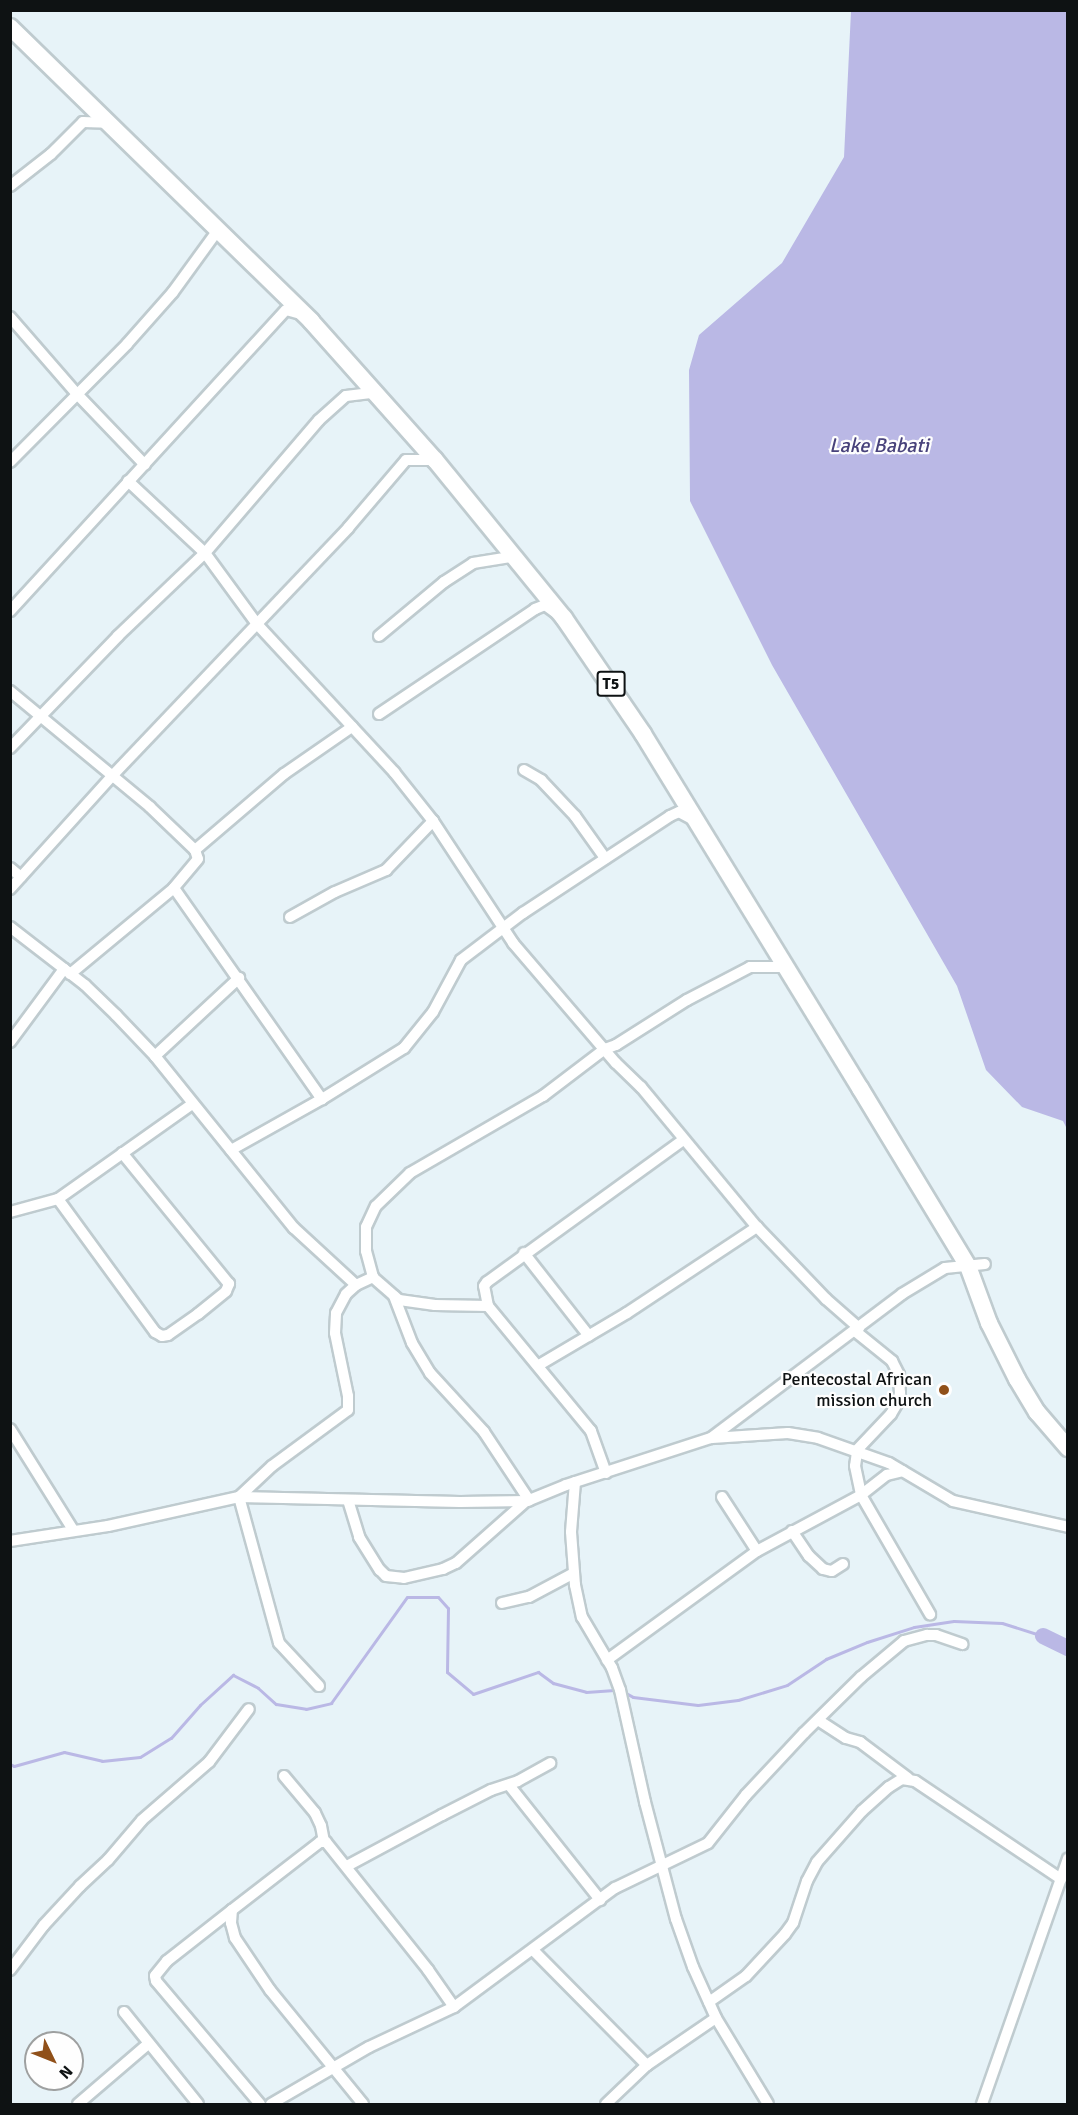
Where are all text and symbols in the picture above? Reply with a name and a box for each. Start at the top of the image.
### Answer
water label: Lake Babati [829,433,929,457]
road number: T5 [596,671,626,697]
place label: Pentecostal African mission church [782,1369,932,1412]
marker: Pentecostal African mission church [937,1383,951,1397]
north arrow [24,2031,84,2091]
text: N [55,2061,77,2083]

